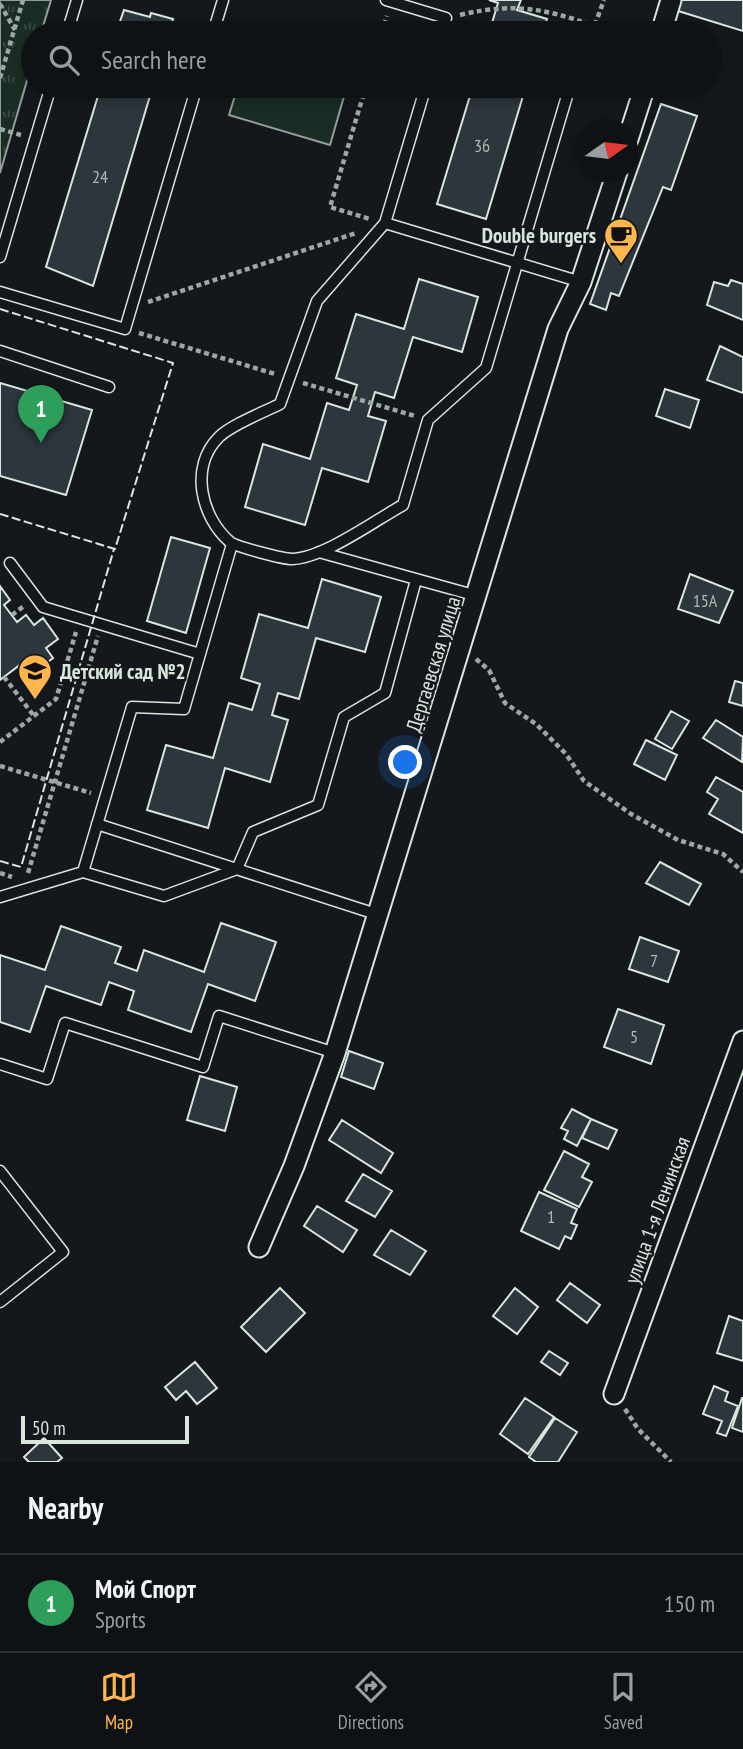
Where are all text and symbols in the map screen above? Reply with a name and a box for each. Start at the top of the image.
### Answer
search box [21,21,722,98]
icon: search [45,41,83,79]
text: Search here [101,43,207,76]
north arrow [575,119,638,182]
house number: 36 [474,134,490,157]
house number: 24 [92,165,108,188]
cafe icon: Double burgers [602,216,640,265]
place label: Double burgers [482,222,596,249]
pin: 1 [18,385,64,443]
house number: 15А [693,589,718,612]
street label: Дергаевская улица [400,593,466,735]
school or university icon: Детский сад №2 [16,652,54,701]
place label: Детский сад №2 [60,658,185,685]
your location [388,745,422,779]
house number: 7 [650,949,658,972]
house number: 5 [630,1025,638,1048]
street label: улица 1-я Ленинская [618,1133,696,1287]
house number: 1 [547,1205,555,1228]
scale bar [21,1413,189,1445]
text: 50 m [32,1416,66,1440]
text: Nearby [28,1488,103,1527]
text: Мой Спорт [95,1572,196,1605]
text: 1 [46,1589,57,1618]
text: 150 m [664,1589,715,1618]
text: Sports [95,1605,146,1634]
tab: Map [100,1668,138,1734]
tab: Directions [338,1668,404,1734]
tab: Saved [604,1668,643,1734]

